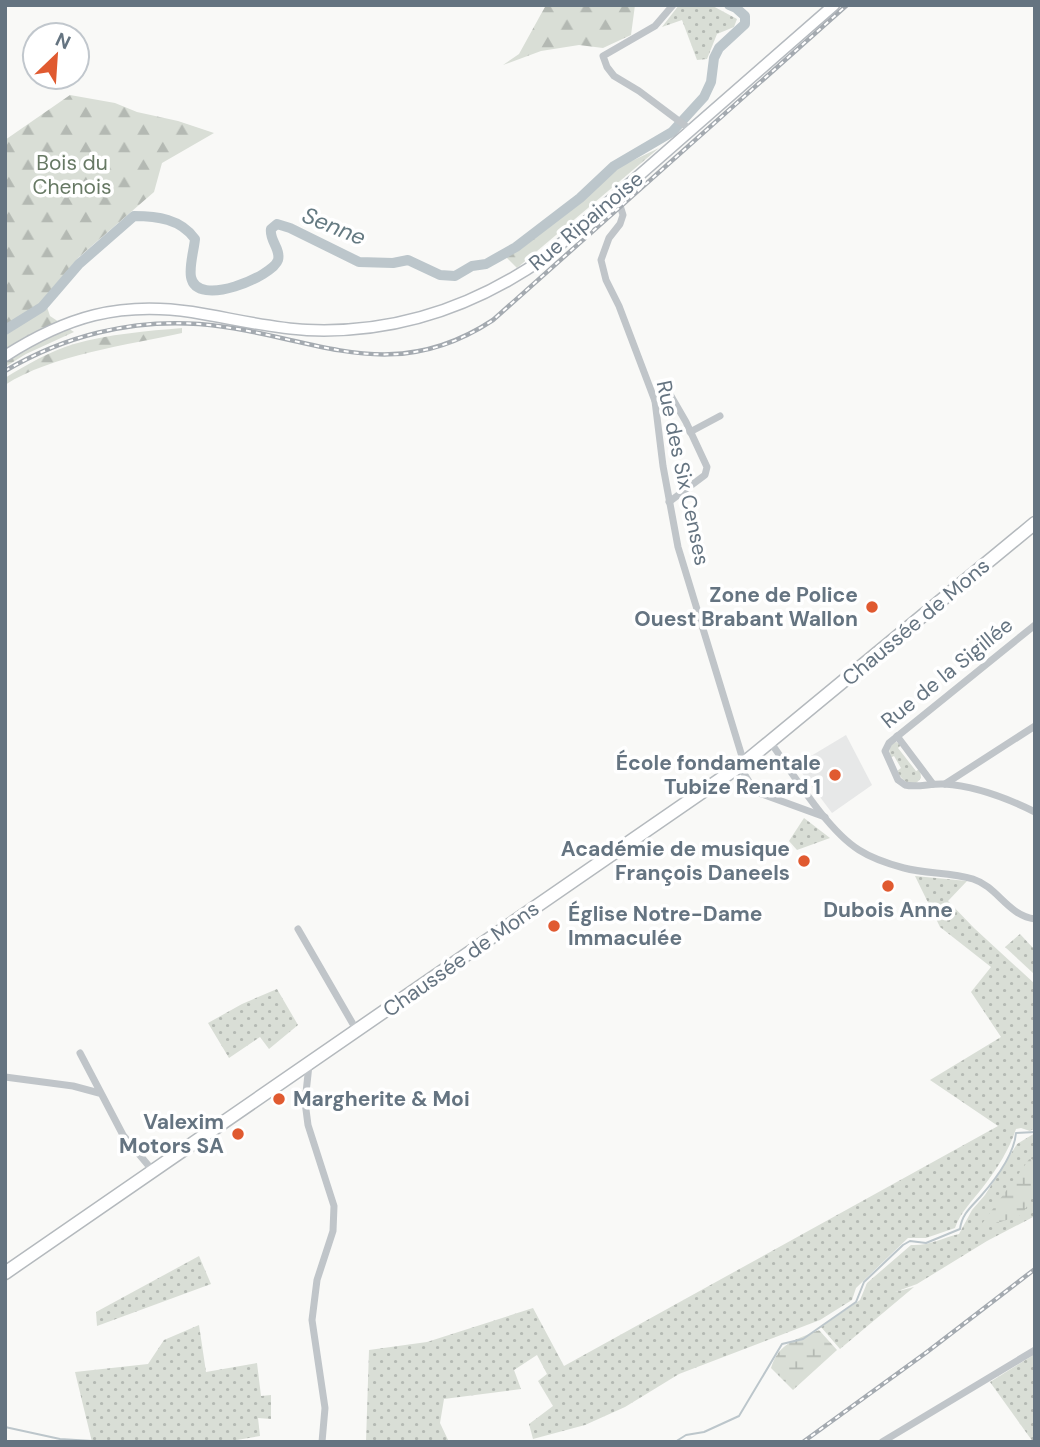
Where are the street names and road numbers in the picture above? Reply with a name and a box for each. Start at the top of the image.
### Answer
street label: Rue Ripainoise [523,165,649,277]
street label: Rue des Six Censes [650,378,716,568]
street label: Chaussée de Mons [836,552,996,692]
street label: Rue de la Sigillée [875,611,1019,735]
street label: Chaussée de Mons [377,895,545,1023]

